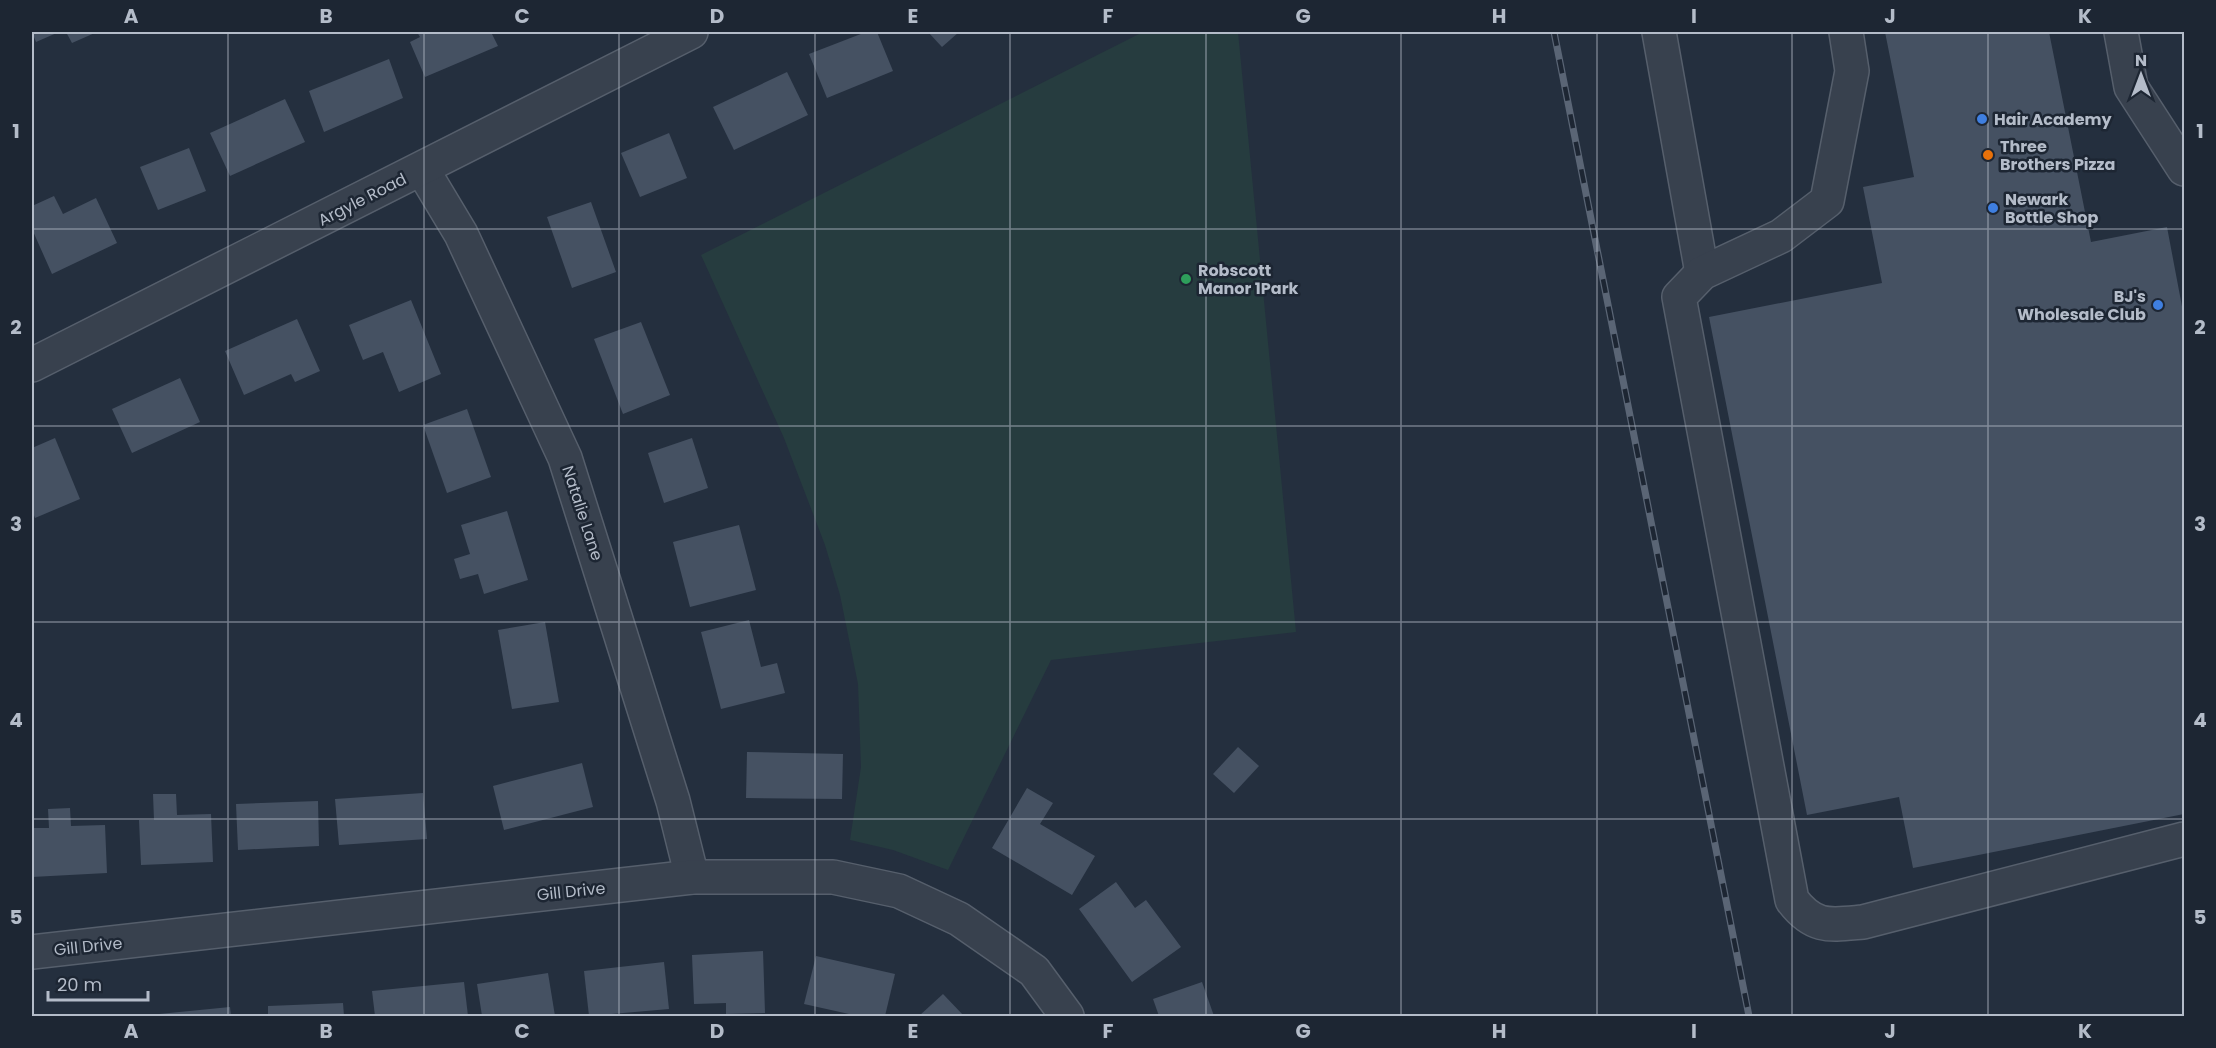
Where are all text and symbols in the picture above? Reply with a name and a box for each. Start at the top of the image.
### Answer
text: A [124,2,139,30]
text: B [319,2,333,30]
text: C [514,2,530,30]
text: D [710,2,724,30]
text: E [908,2,918,30]
text: F [1103,2,1114,30]
text: G [1295,2,1311,30]
text: H [1492,2,1506,30]
text: I [1691,2,1697,30]
text: J [1884,2,1896,30]
text: K [2078,2,2092,30]
north arrow [2111,45,2171,105]
text: N [2135,49,2147,72]
place label: Hair Academy [1994,108,2113,131]
marker: Hair Academy [1975,112,1989,126]
text: 1 [12,117,20,145]
text: 1 [2196,117,2204,145]
place label: Three Brothers Pizza [2000,135,2115,176]
marker: Three Brothers Pizza [1981,148,1995,162]
street label: Argyle Road [314,167,410,232]
place label: Newark Bottle Shop [2005,188,2099,229]
marker: Newark Bottle Shop [1986,201,2000,215]
place label: Robscott Manor 1Park [1198,259,1298,300]
marker: Robscott Manor 1Park [1179,272,1193,286]
place label: BJ's Wholesale Club [2017,285,2146,326]
marker: BJ's Wholesale Club [2151,298,2165,312]
text: 2 [10,313,22,341]
text: 2 [2194,313,2206,341]
street label: Natalie Lane [556,463,609,564]
text: 3 [10,510,22,538]
text: 3 [2194,510,2206,538]
text: 4 [9,706,23,734]
text: 4 [2193,706,2207,734]
street label: Gill Drive [536,876,606,907]
text: 5 [10,903,23,931]
text: 5 [2194,903,2207,931]
street label: Gill Drive [53,931,123,962]
scale bar [48,964,148,1002]
text: 20 m [57,972,102,997]
text: A [124,1017,139,1045]
text: B [319,1017,333,1045]
text: C [514,1017,530,1045]
text: D [710,1017,724,1045]
text: E [908,1017,918,1045]
text: F [1103,1017,1114,1045]
text: G [1295,1017,1311,1045]
text: H [1492,1017,1506,1045]
text: I [1691,1017,1697,1045]
text: J [1884,1017,1896,1045]
text: K [2078,1017,2092,1045]

